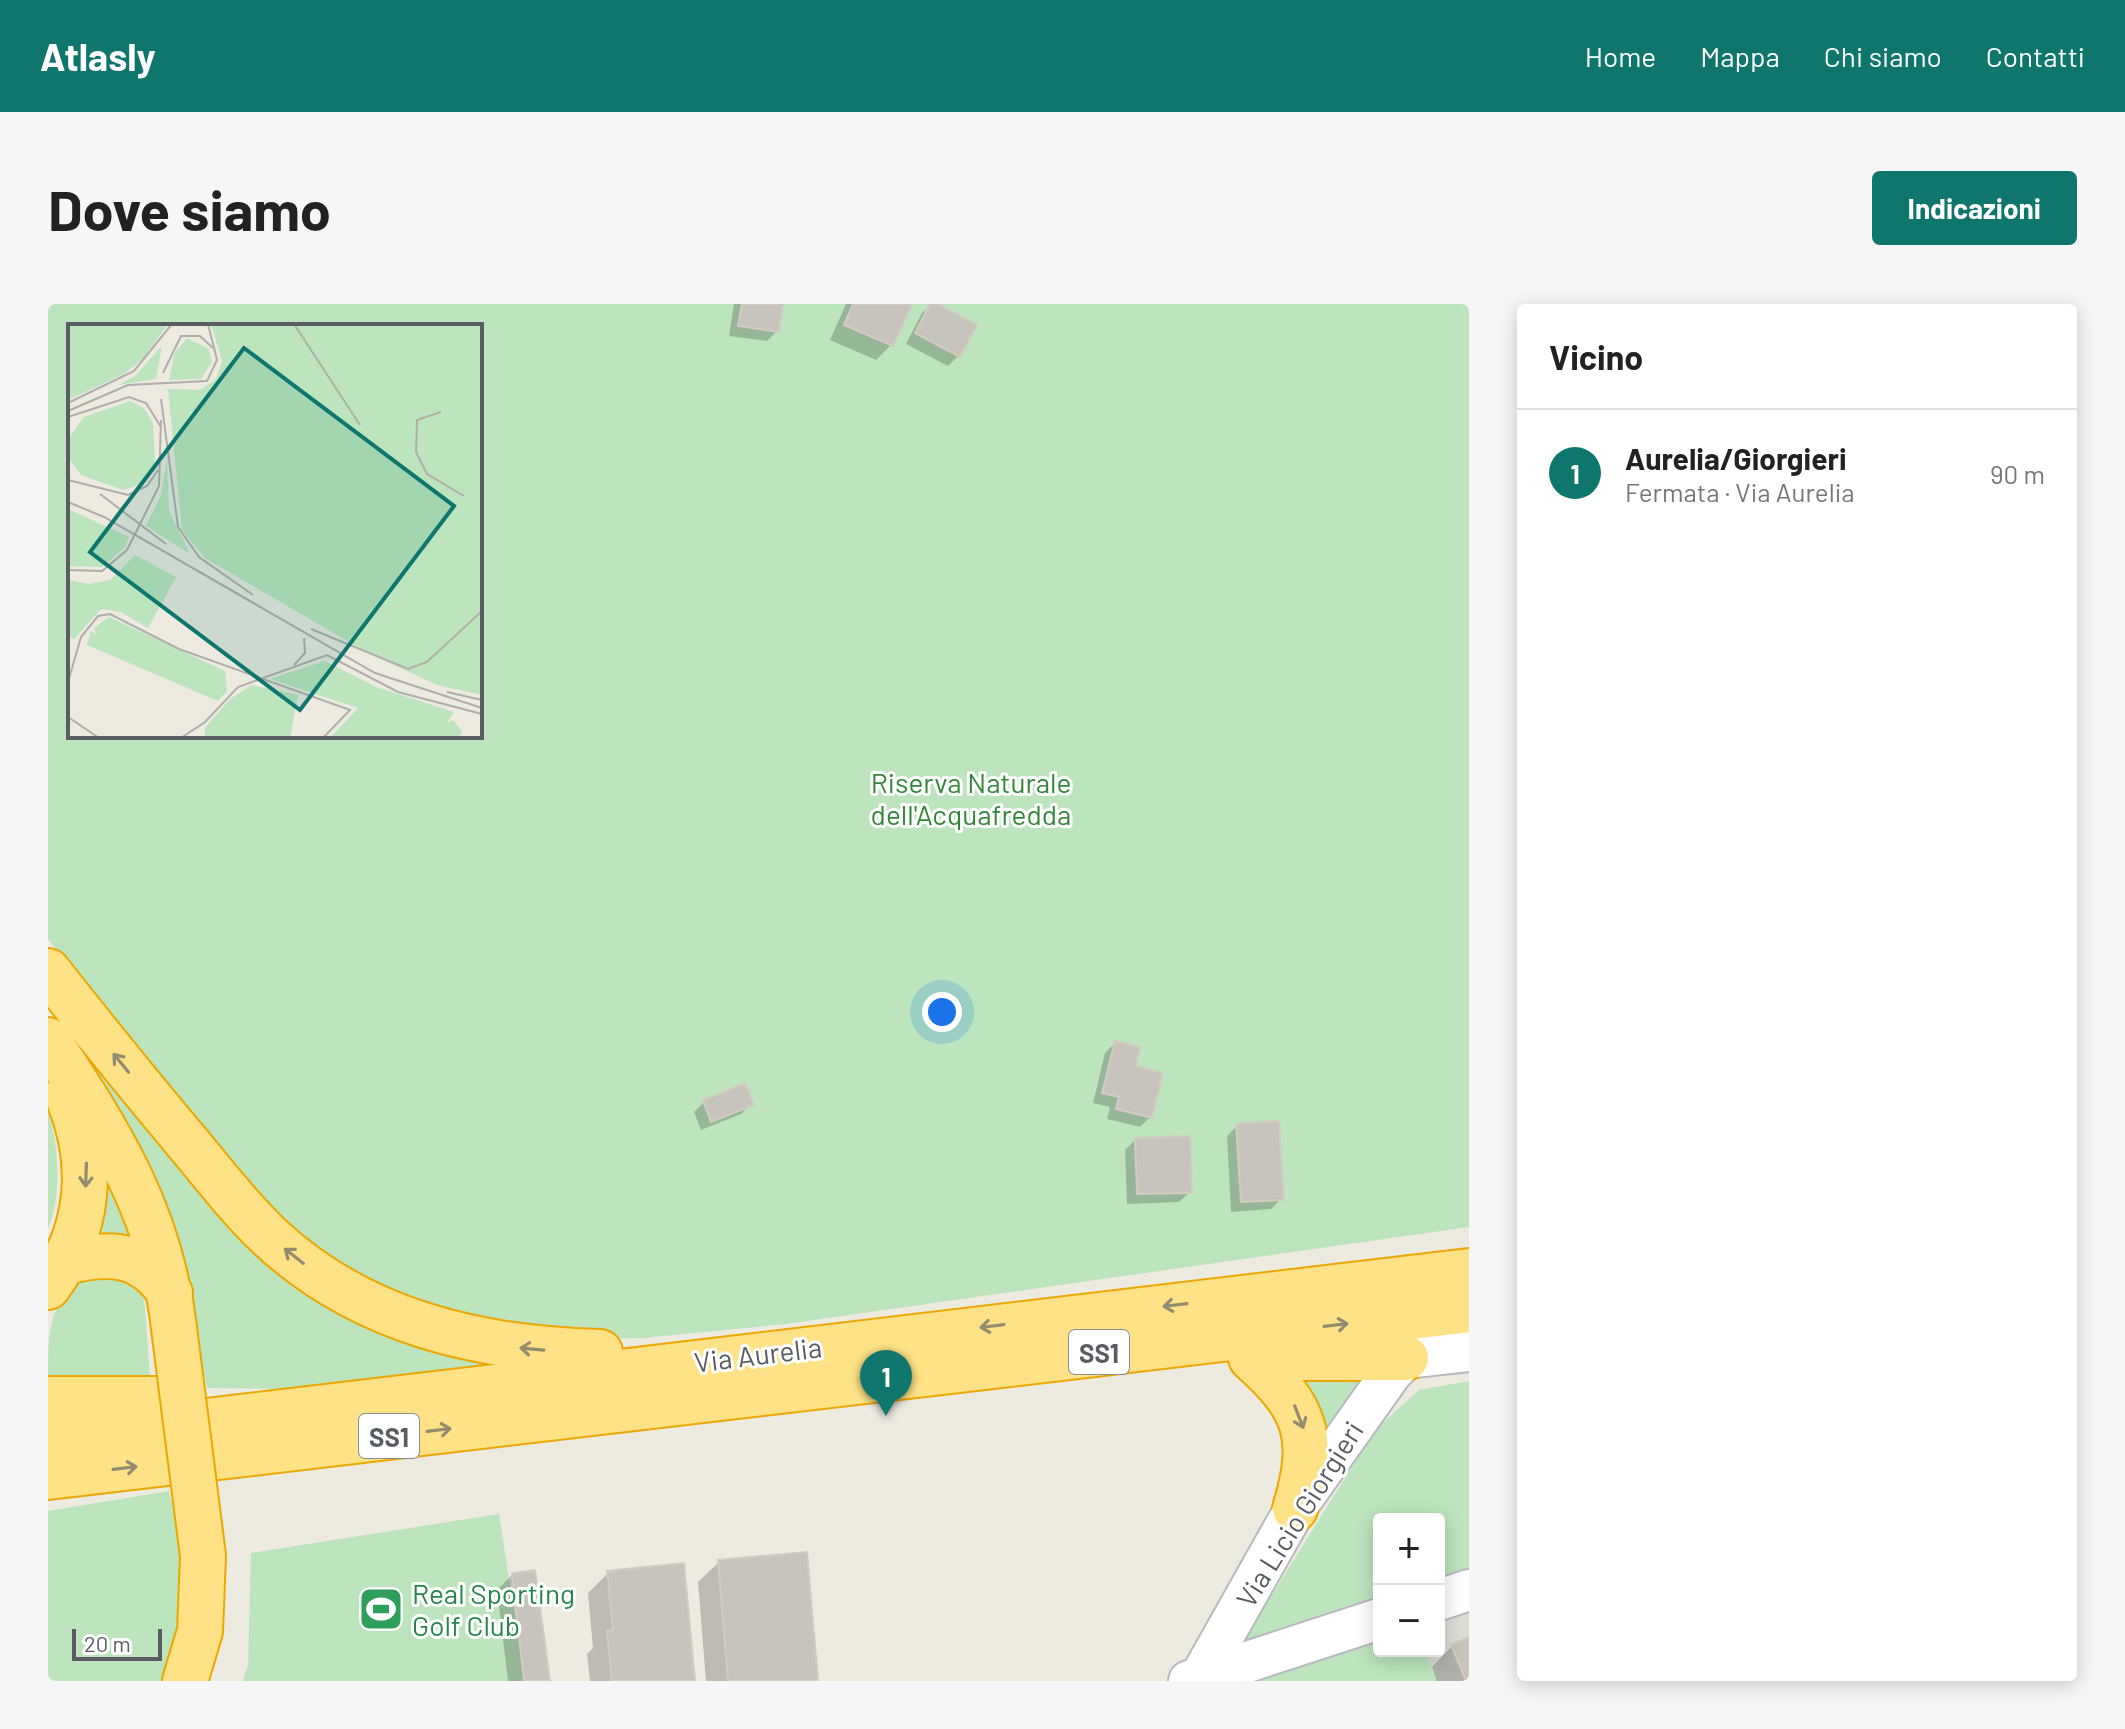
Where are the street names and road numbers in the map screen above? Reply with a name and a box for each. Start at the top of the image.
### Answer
street label: Via Aurelia [692,1329,824,1379]
road number: SS1 [1069,1330,1129,1374]
road number: SS1 [359,1414,419,1458]
street label: Via Licio Giorgieri [1228,1415,1370,1613]

